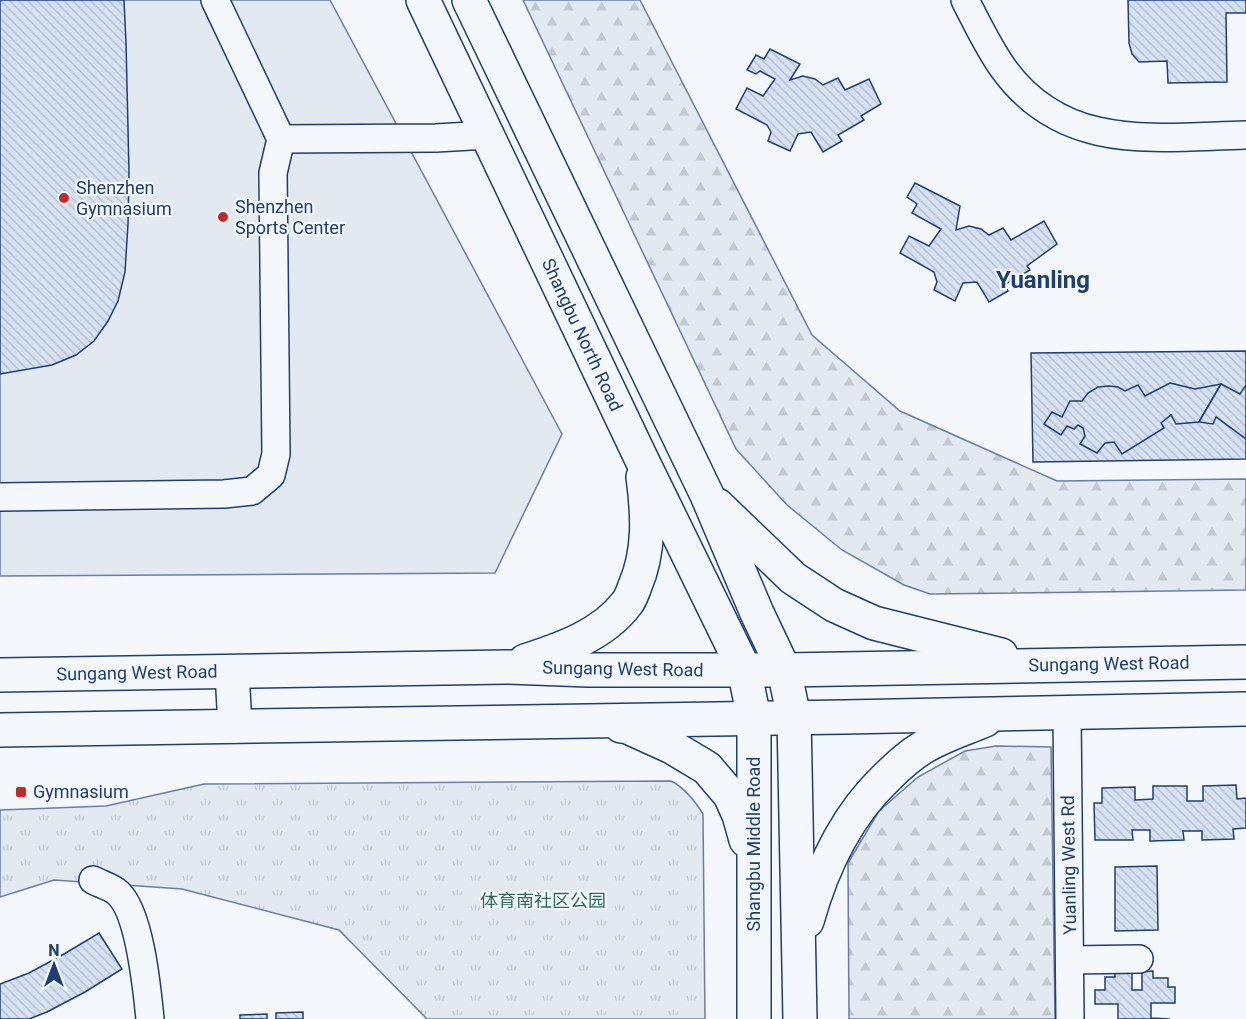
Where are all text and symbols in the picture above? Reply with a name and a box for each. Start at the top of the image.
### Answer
place label: Shenzhen Gymnasium [76,177,172,219]
marker: Shenzhen Gymnasium [57,191,71,205]
place label: Shenzhen Sports Center [235,196,345,238]
marker: Shenzhen Sports Center [216,210,230,224]
street label: Shangbu North Road [538,255,627,415]
district label: Yuanling [996,266,1090,294]
street label: Sungang West Road [1028,652,1190,675]
street label: Sungang West Road [542,657,704,680]
street label: Sungang West Road [56,661,218,684]
street label: Shangbu Middle Road [743,756,764,932]
place label: Gymnasium [33,781,129,802]
marker: Gymnasium [14,785,28,799]
street label: Yuanling West Rd [1057,795,1080,935]
park label: 体育南社区公园 [480,890,606,911]
north arrow [24,935,84,995]
text: N [48,941,60,960]

